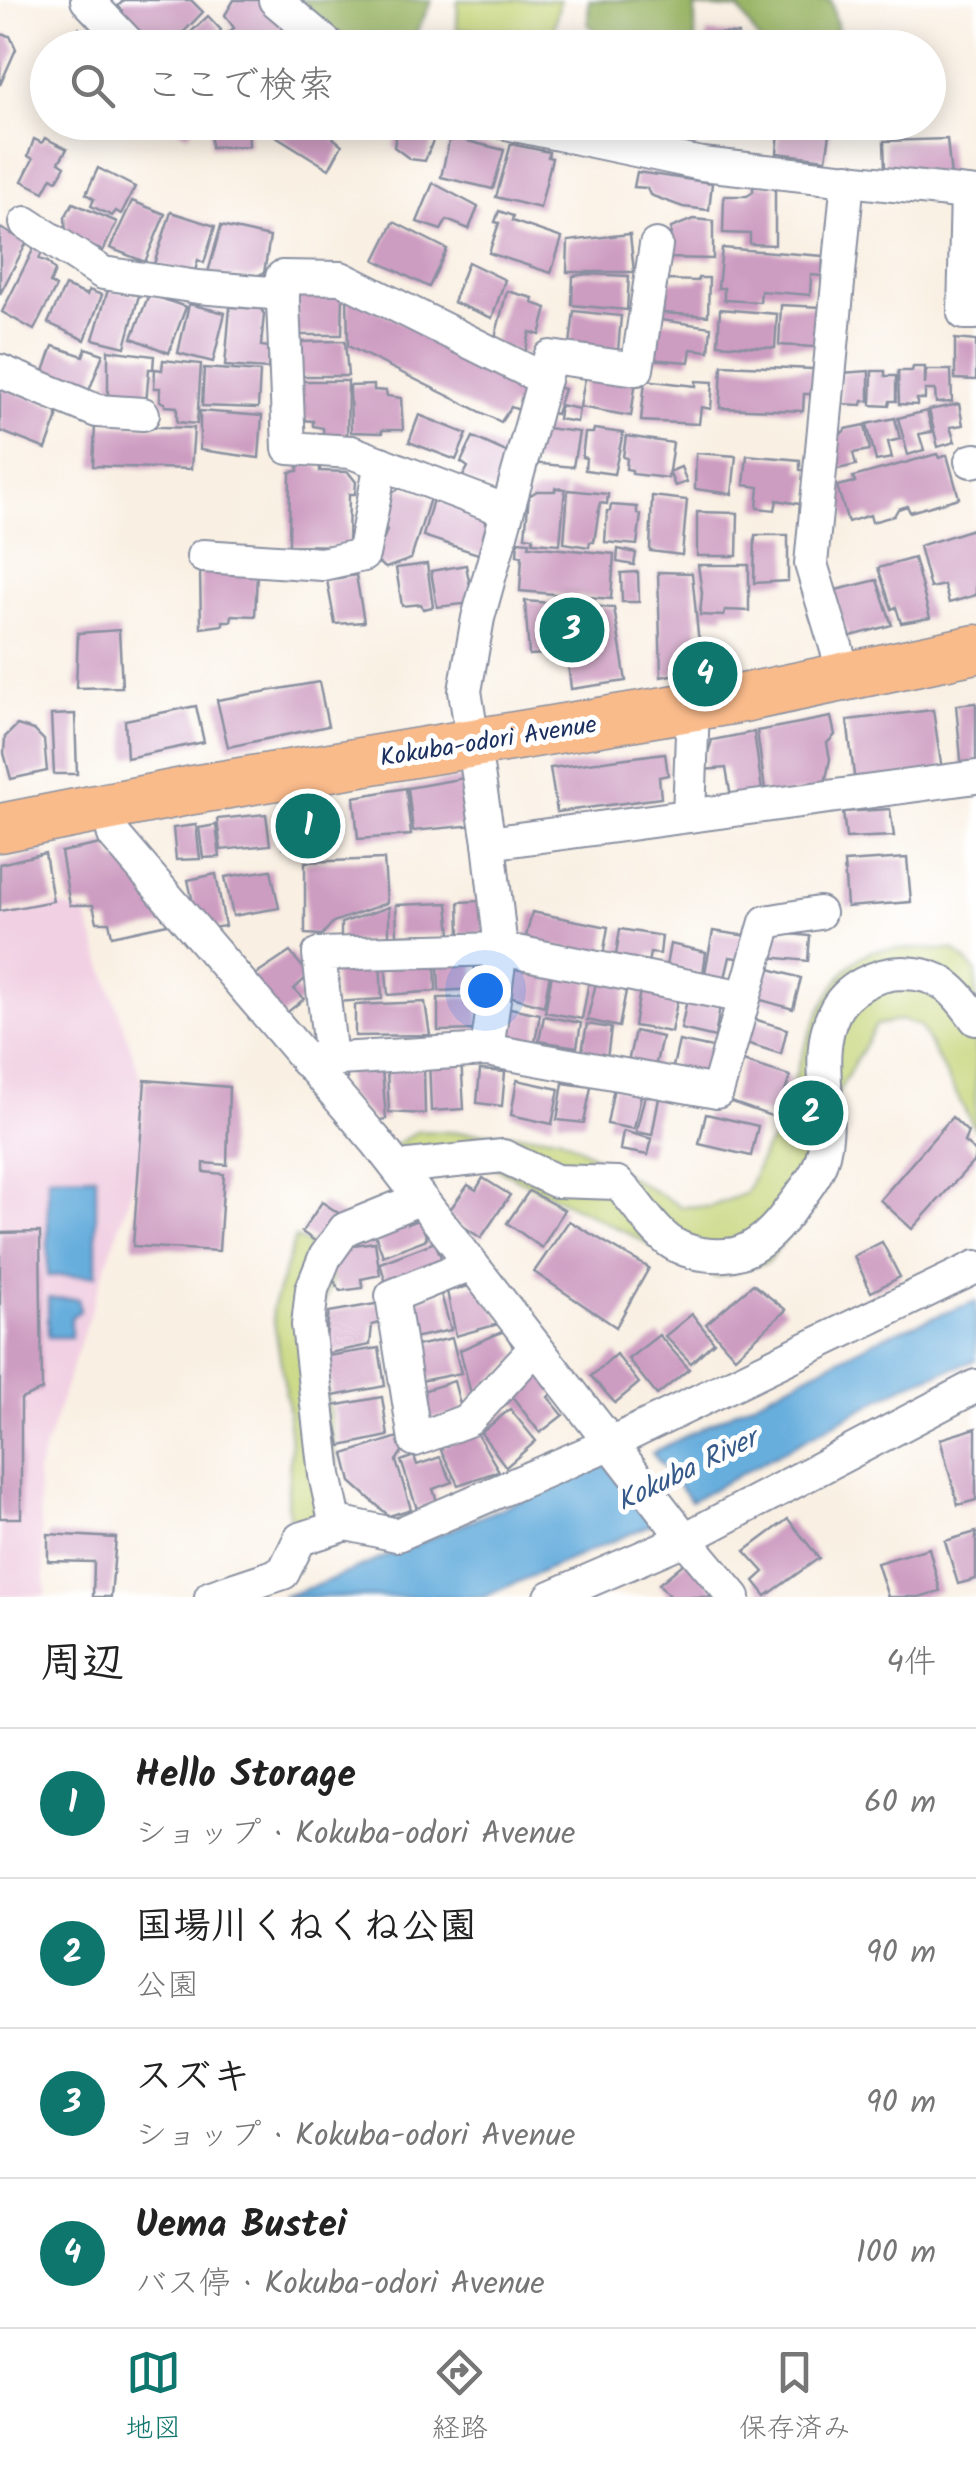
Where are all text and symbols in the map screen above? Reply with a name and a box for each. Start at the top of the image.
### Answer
search box [30,30,946,140]
text: ここで検索 [145,57,335,117]
icon: search [65,58,120,113]
pin: 3 [540,592,604,668]
pin: 4 [672,636,738,712]
street label: Kokuba-odori Avenue [377,705,600,779]
pin: 1 [276,788,340,864]
your location [460,965,511,1016]
pin: 2 [778,1076,844,1150]
water label: Kokuba River [609,1415,770,1525]
text: 周辺 [40,1631,124,1698]
text: 4件 [886,1638,936,1689]
text: Hello Storage [135,1746,356,1806]
text: 1 [68,1778,77,1829]
text: 60 m [864,1778,936,1829]
text: ショップ · Kokuba-odori Avenue [135,1809,575,1860]
text: 国場川くねくね公園 [135,1898,477,1958]
text: 2 [63,1928,82,1979]
text: 90 m [866,1928,936,1979]
text: 公園 [135,1961,199,2012]
text: スズキ [135,2048,251,2108]
text: 3 [64,2078,81,2129]
text: 90 m [866,2078,936,2129]
text: ショップ · Kokuba-odori Avenue [135,2111,575,2162]
text: Uema Bustei [135,2196,347,2256]
text: 4 [64,2228,81,2279]
text: 100 m [856,2228,936,2279]
text: バス停 · Kokuba-odori Avenue [135,2259,545,2310]
tab: 地図 [125,2345,181,2452]
tab: 経路 [432,2345,488,2452]
tab: 保存済み [739,2345,851,2452]

